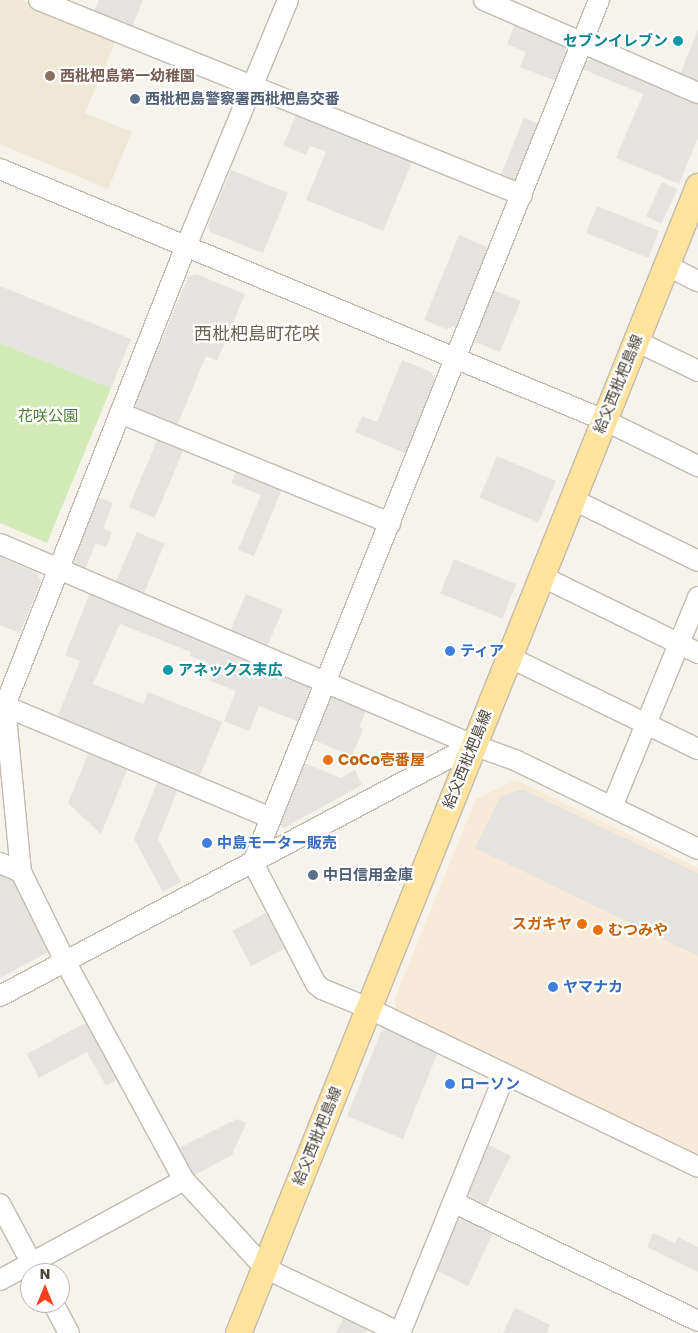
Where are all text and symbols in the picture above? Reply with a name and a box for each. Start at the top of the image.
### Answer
place label: セブンイレブン [563,32,668,50]
marker: セブンイレブン [672,35,684,47]
place label: 西枇杷島第一幼稚園 [60,67,195,85]
marker: 西枇杷島第一幼稚園 [44,70,56,82]
place label: 西枇杷島警察署西枇杷島交番 [145,90,340,108]
marker: 西枇杷島警察署西枇杷島交番 [129,93,141,105]
district label: 西枇杷島町花咲 [194,323,320,345]
street label: 給父西枇杷島線 [590,332,646,436]
park label: 花咲公園 [18,407,78,425]
place label: ティア [460,642,505,660]
marker: ティア [444,645,456,657]
place label: アネックス末広 [178,661,283,679]
marker: アネックス末広 [162,664,174,676]
street label: 給父西枇杷島線 [439,707,495,811]
place label: CoCo壱番屋 [338,751,425,769]
marker: CoCo壱番屋 [322,754,334,766]
place label: 中島モーター販売 [217,834,337,852]
marker: 中島モーター販売 [201,837,213,849]
place label: 中日信用金庫 [323,866,413,884]
marker: 中日信用金庫 [307,869,319,881]
place label: スガキヤ [512,915,572,933]
marker: スガキヤ [576,918,588,930]
place label: むつみや [608,921,668,939]
marker: むつみや [592,924,604,936]
place label: ヤマナカ [563,978,623,996]
marker: ヤマナカ [547,981,559,993]
place label: ローソン [460,1075,520,1093]
marker: ローソン [444,1078,456,1090]
street label: 給父西枇杷島線 [289,1084,345,1188]
north arrow [20,1263,70,1313]
text: N [40,1264,50,1284]

